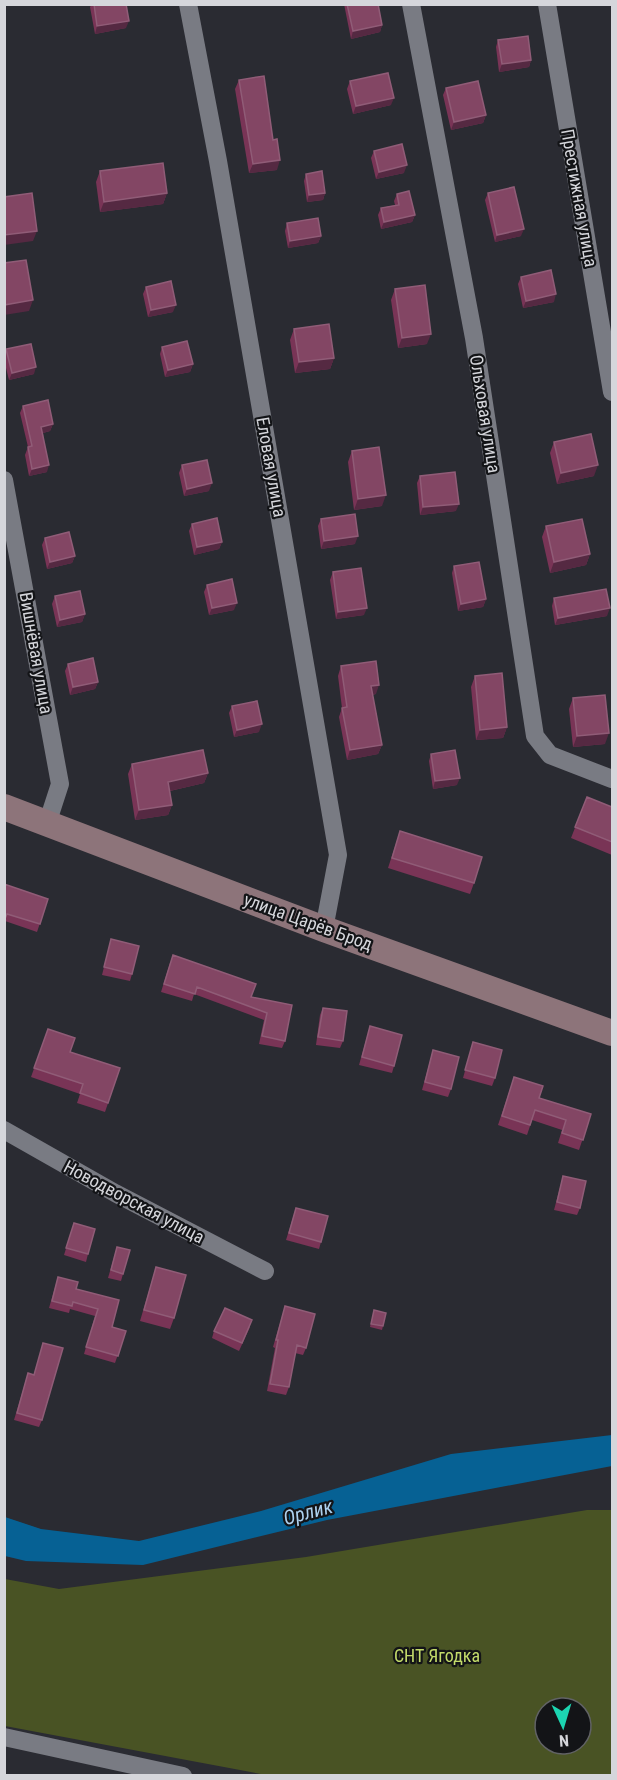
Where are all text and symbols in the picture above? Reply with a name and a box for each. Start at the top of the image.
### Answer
street label: Престижная улица [557,127,602,269]
street label: Ольховая улица [466,353,505,475]
street label: Еловая улица [252,415,291,519]
street label: Вишнёвая улица [15,590,58,715]
street label: улица Царёв Брод [241,889,376,955]
street label: Новодворская улица [60,1156,208,1248]
water label: Орлик [281,1494,336,1530]
park label: СНТ Ягодка [394,1645,480,1666]
north arrow [533,1696,593,1756]
text: N [558,1731,570,1750]

